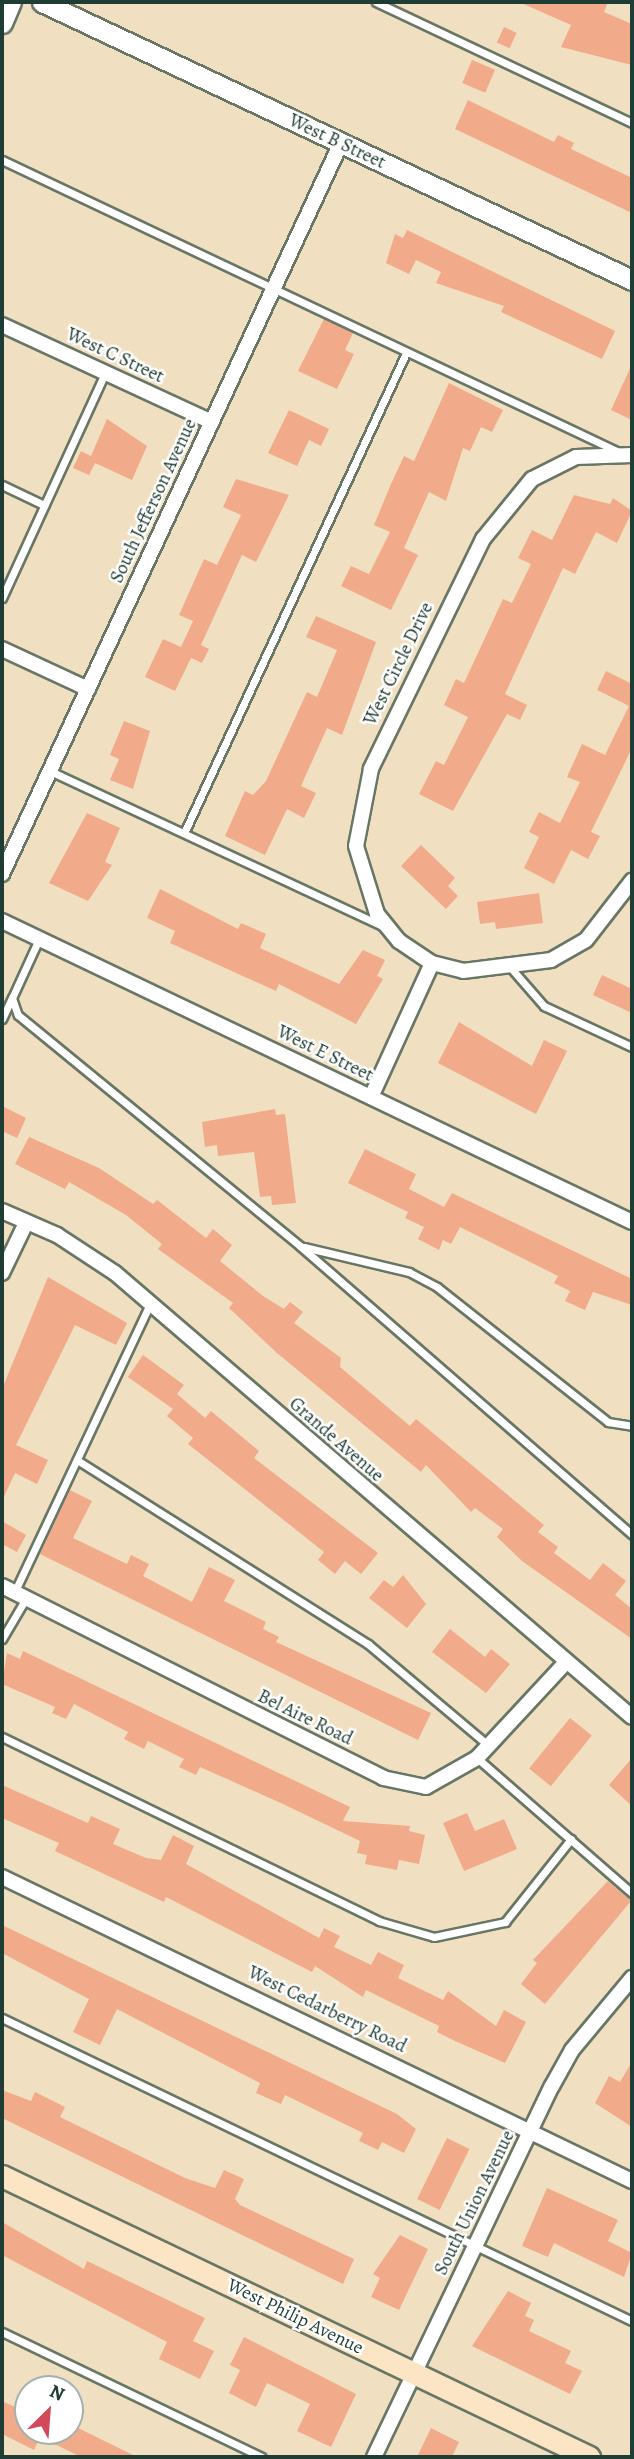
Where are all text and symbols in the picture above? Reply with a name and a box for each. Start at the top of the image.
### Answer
street label: West B Street [285,110,389,174]
street label: West C Street [63,324,167,388]
street label: South Jefferson Avenue [106,415,202,587]
street label: West Circle Drive [359,599,439,729]
street label: West E Street [273,1021,377,1087]
street label: Grande Avenue [284,1393,388,1487]
street label: Bel Aire Road [254,1685,356,1751]
street label: West Cedarberry Road [244,1962,410,2058]
street label: South Union Avenue [430,2127,520,2279]
street label: West Philip Avenue [223,2274,367,2360]
north arrow [14,2375,84,2445]
text: N [45,2378,69,2407]

